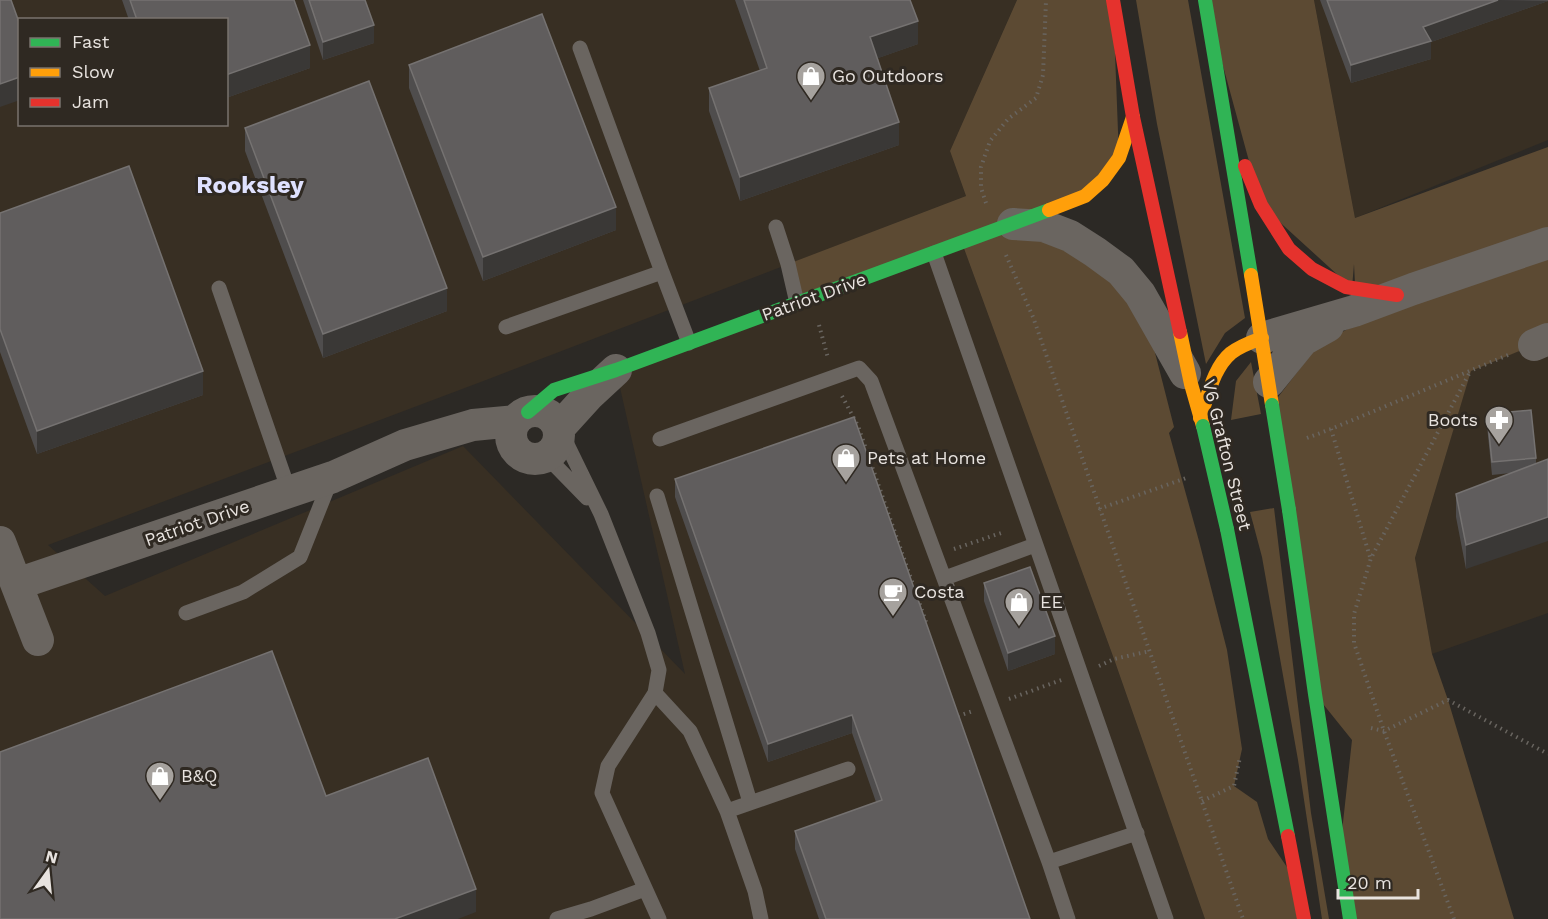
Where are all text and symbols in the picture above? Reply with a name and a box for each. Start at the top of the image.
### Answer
legend [18,18,228,126]
text: Fast [72,31,110,52]
shop icon: Go Outdoors [795,60,827,102]
text: Slow [72,61,115,82]
place label: Go Outdoors [832,65,943,86]
text: Jam [72,91,109,112]
district label: Rooksley [196,171,304,199]
street label: Patriot Drive [759,268,869,325]
street label: V6 Grafton Street [1199,377,1257,533]
pharmacy icon: Boots [1483,404,1515,446]
place label: Boots [1428,409,1478,430]
shop icon: Pets at Home [830,442,862,484]
place label: Pets at Home [867,447,986,468]
street label: Patriot Drive [142,495,252,550]
cafe icon: Costa [877,576,909,618]
place label: Costa [914,581,964,602]
shop icon: EE [1003,586,1035,628]
place label: EE [1040,591,1063,612]
shop icon: B&Q [144,760,176,802]
place label: B&Q [181,765,217,786]
north arrow [18,841,78,901]
text: N [44,846,60,868]
scale bar [1338,862,1418,900]
text: 20 m [1347,872,1392,893]

